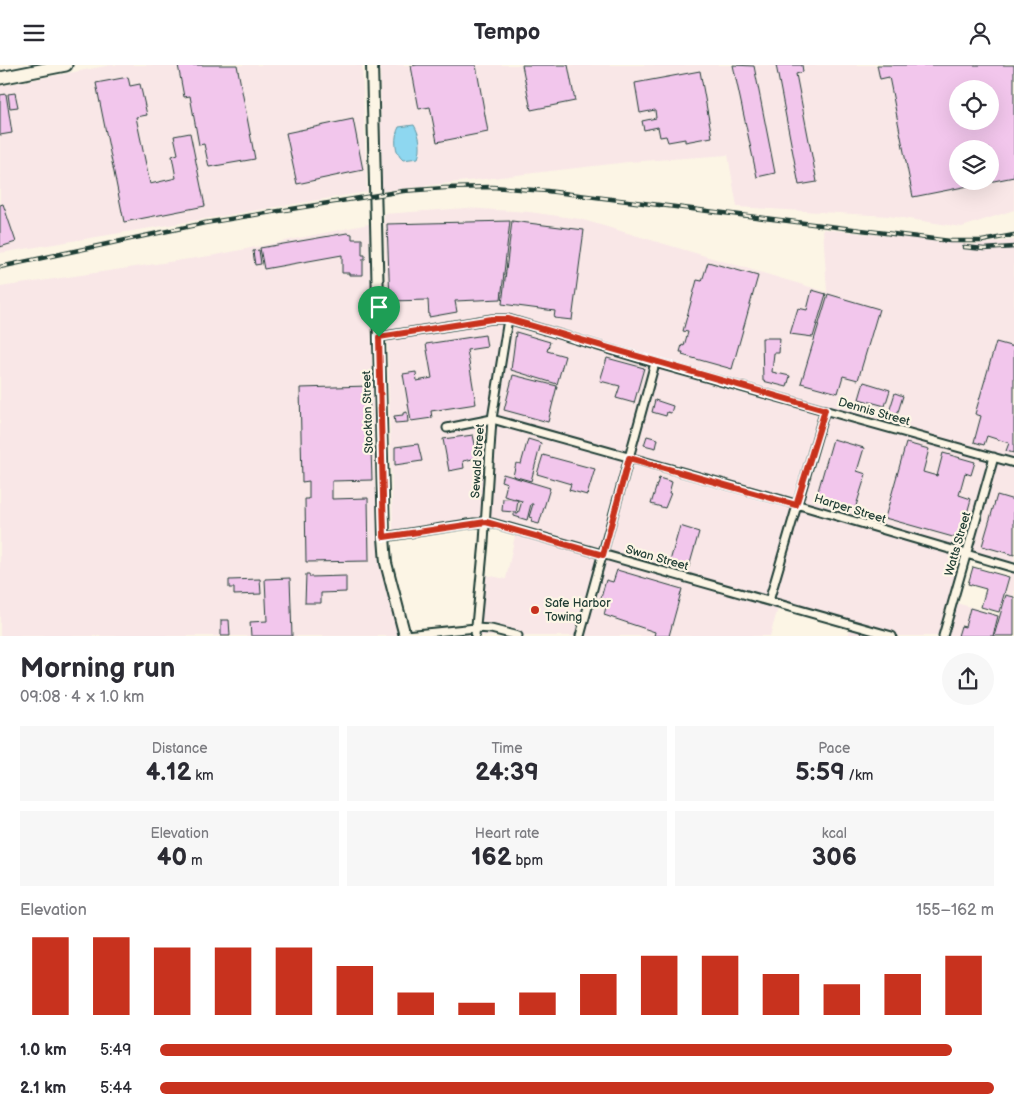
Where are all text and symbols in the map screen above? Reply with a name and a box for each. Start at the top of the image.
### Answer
icon: menu [20,19,48,47]
text: Tempo [474,19,540,46]
icon: person [966,19,994,47]
map controls [949,80,999,190]
button: locate [949,80,999,130]
button: layers [949,140,999,190]
pin [358,286,400,337]
icon: arrive [365,293,393,321]
street label: Stockton Street [359,370,377,454]
street label: Dennis Street [836,395,912,429]
street label: Sewald Street [468,423,488,499]
street label: Harper Street [812,491,888,527]
street label: Watts Street [942,510,974,578]
street label: Swan Street [624,542,690,574]
place label: Safe Harbor Towing [545,596,611,625]
marker: Safe Harbor Towing [529,604,541,616]
text: Morning run [20,652,175,685]
button: share [942,653,994,705]
text: 09:08 · 4 × 1.0 km [20,688,144,707]
text: Distance [152,740,208,757]
text: Time [491,740,523,757]
text: Pace [818,740,850,757]
text: 4.12 [146,757,191,788]
text: 24:39 [475,757,539,788]
text: 5:59 [795,757,845,788]
text: km [191,767,214,784]
text: /km [845,767,873,784]
text: Elevation [150,825,209,842]
text: Heart rate [475,825,539,842]
text: kcal [822,825,847,842]
text: 40 [157,842,187,873]
text: 162 [471,842,512,873]
text: 306 [812,842,857,873]
text: m [187,852,203,869]
text: bpm [512,852,543,869]
text: Elevation [20,901,87,920]
text: 155–162 m [916,901,994,920]
text: 1.0 km [20,1041,67,1060]
text: 5:49 [100,1041,131,1060]
text: 2.1 km [20,1079,66,1098]
text: 5:44 [100,1079,132,1098]

